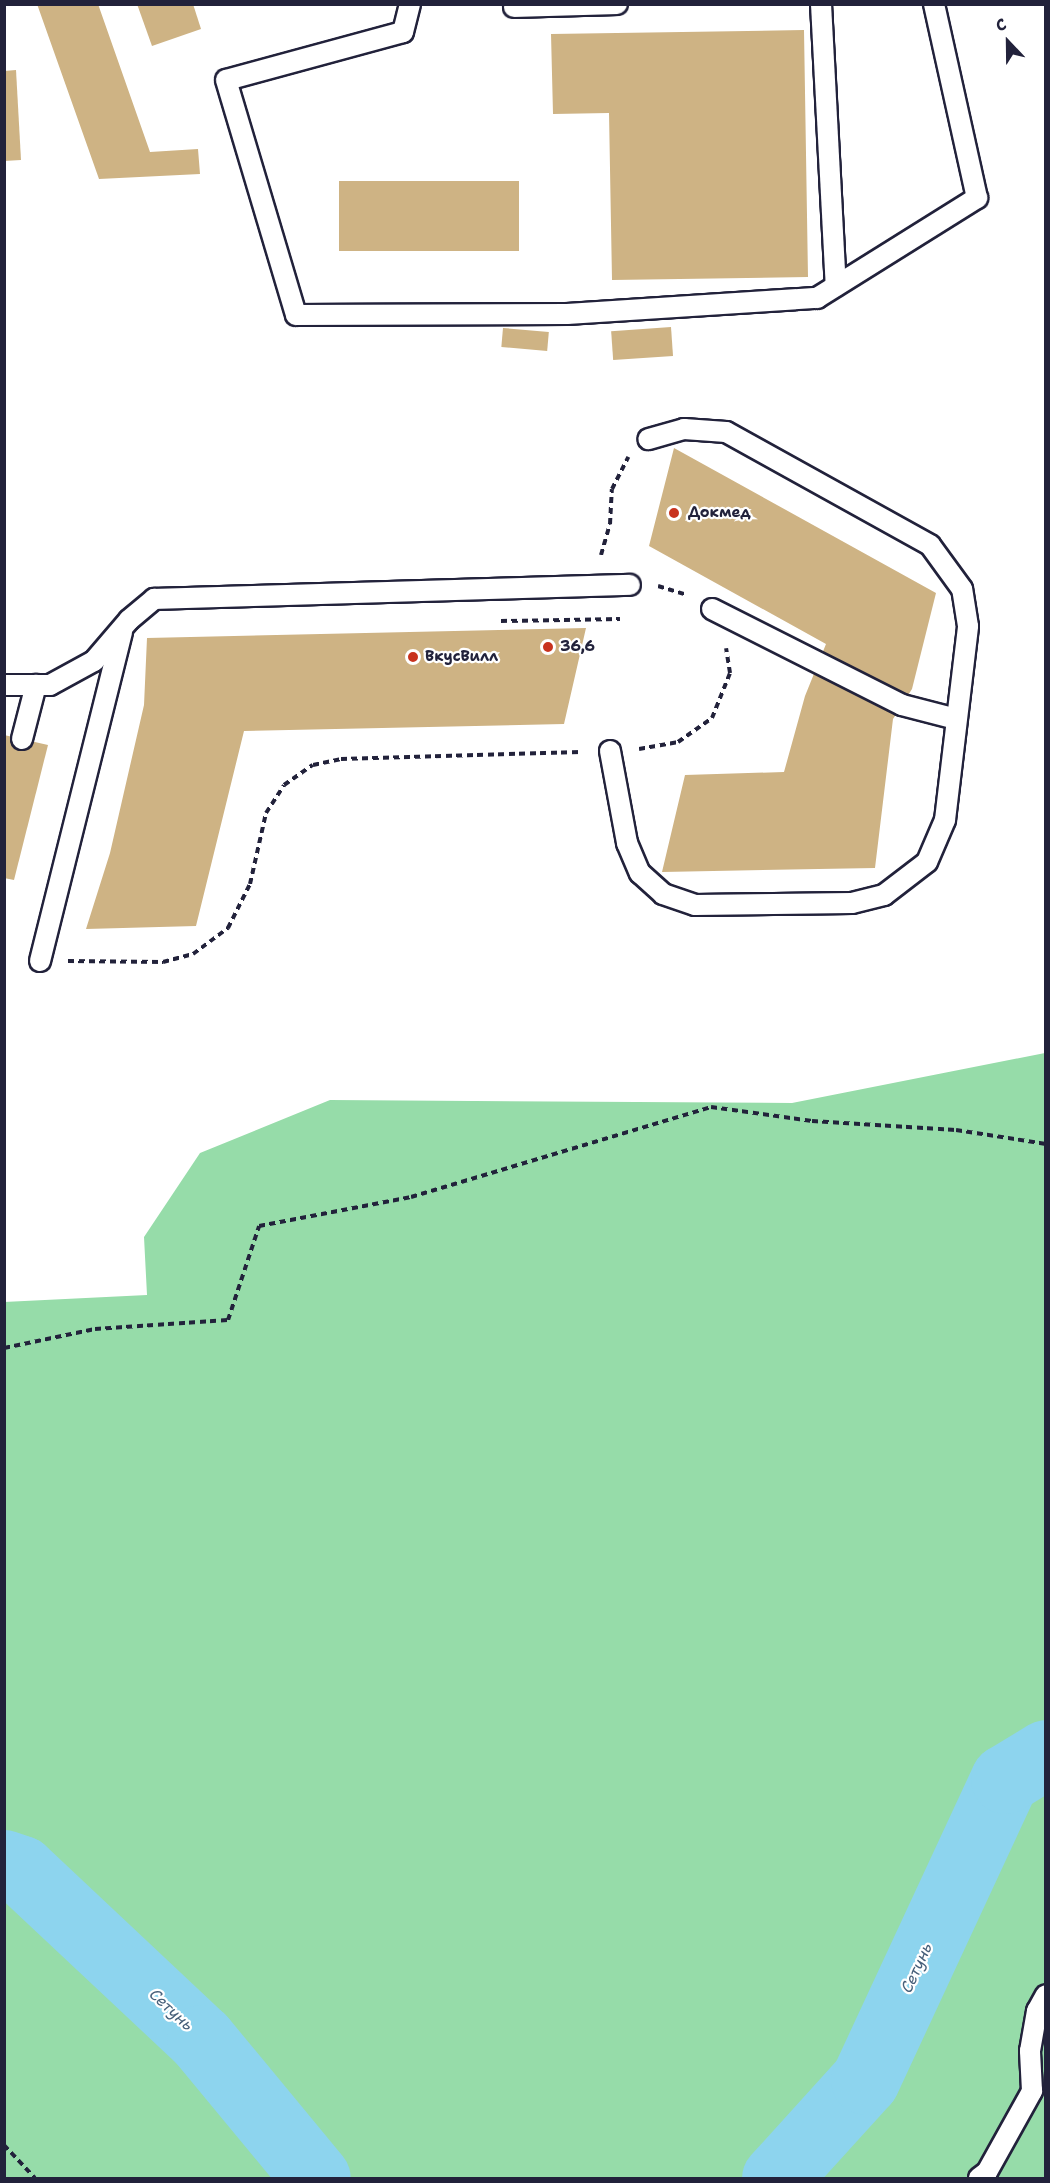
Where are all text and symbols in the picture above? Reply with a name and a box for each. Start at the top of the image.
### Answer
north arrow [978,12,1038,72]
text: С [993,13,1010,36]
marker: Докмед [665,504,683,522]
place label: Докмед [688,504,751,522]
place label: 36,6 [560,638,595,656]
marker: 36,6 [541,640,555,654]
place label: ВкусВилл [425,648,498,666]
marker: ВкусВилл [406,650,420,664]
water label: Сетунь [897,1940,937,1996]
water label: Сетунь [145,1985,197,2035]

